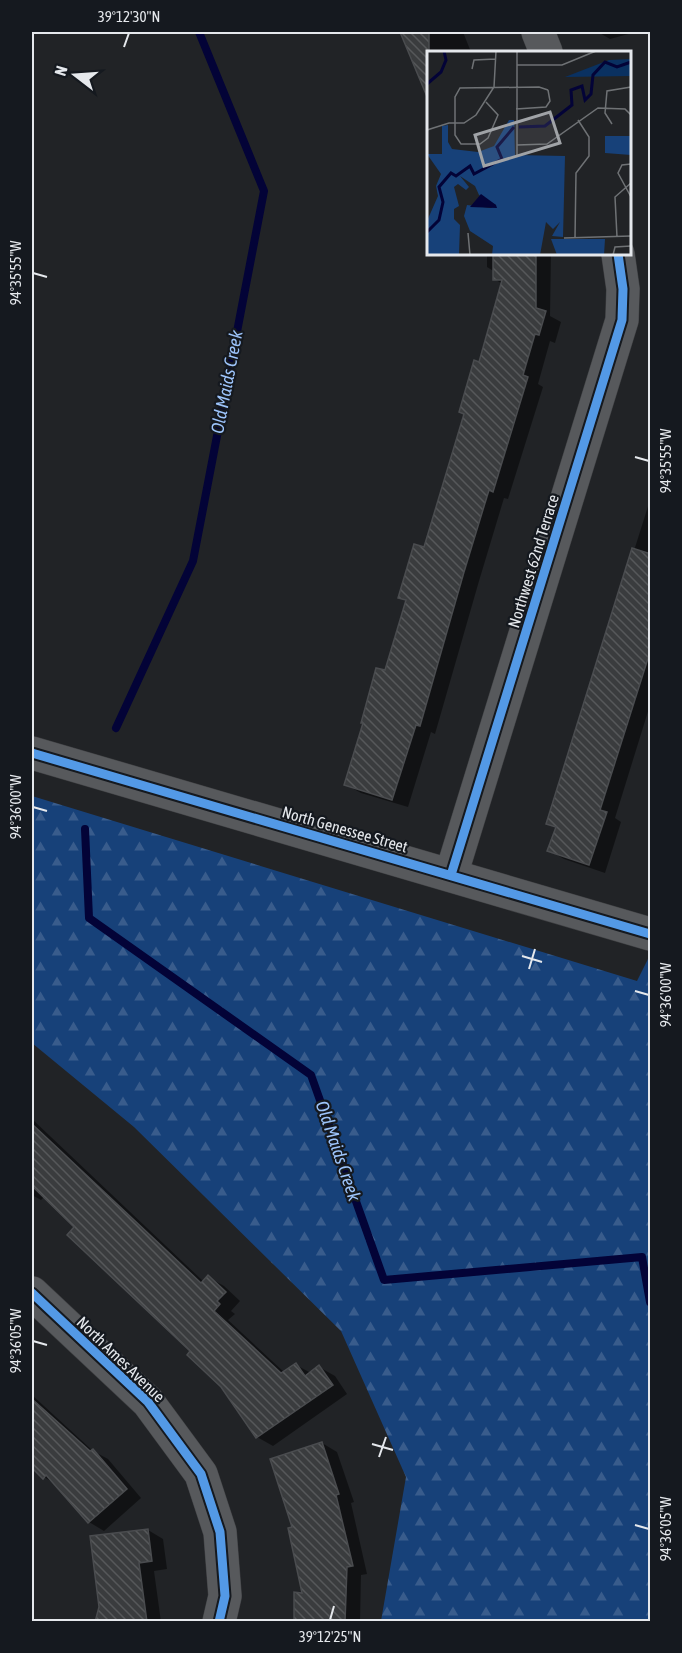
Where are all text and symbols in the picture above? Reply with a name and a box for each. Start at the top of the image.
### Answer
text: 39°12'30"N [98,8,160,25]
north arrow [45,45,105,105]
inset map [427,51,631,255]
text: N [51,63,71,78]
text: 94°35'55"W [7,241,24,305]
water label: Old Maids Creek [206,327,247,435]
text: 94°35'55"W [657,429,674,493]
street label: Northwest 62nd Terrace [504,492,562,630]
text: 94°36'00"W [7,775,24,839]
street label: North Genessee Street [280,802,410,856]
text: 94°36'00"W [657,963,674,1027]
water label: Old Maids Creek [311,1098,366,1205]
text: 94°36'05"W [7,1309,24,1373]
street label: North Ames Avenue [73,1313,169,1405]
text: 94°36'05"W [657,1497,674,1561]
text: 39°12'25"N [299,1628,361,1645]

